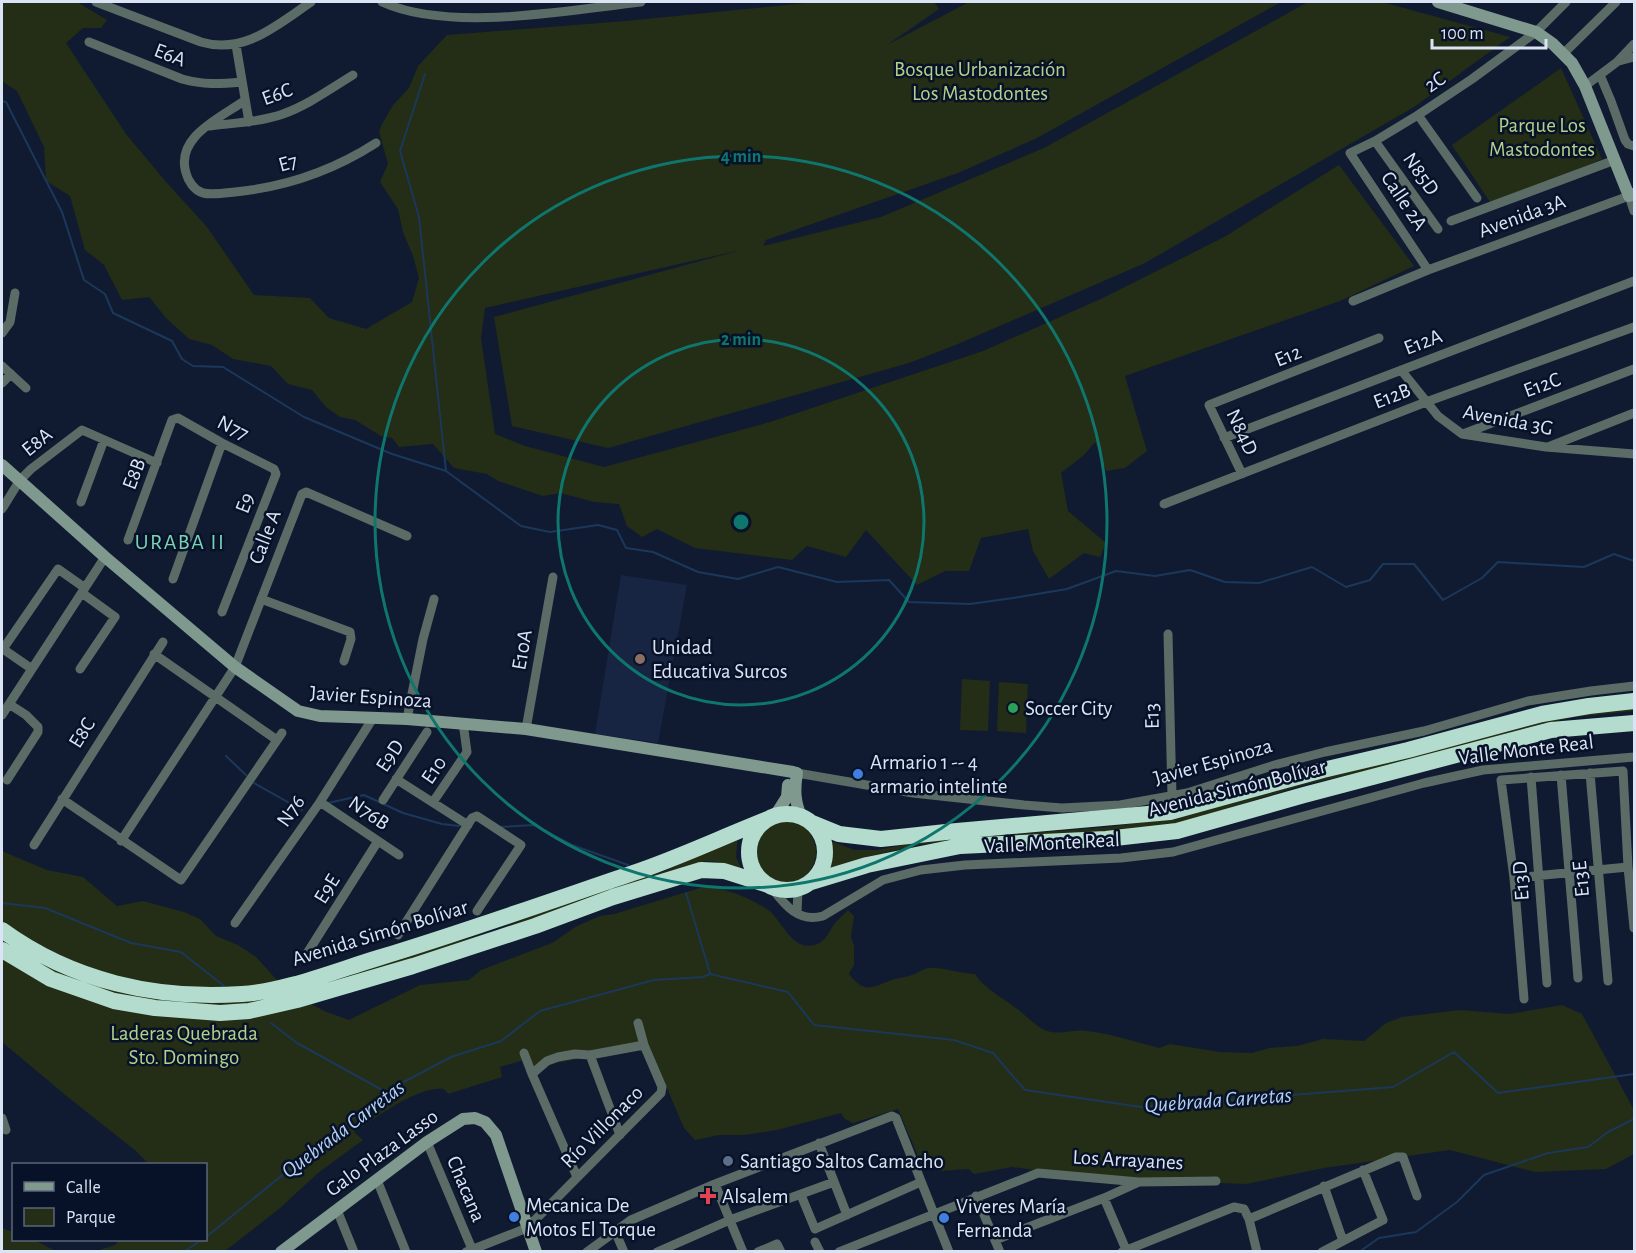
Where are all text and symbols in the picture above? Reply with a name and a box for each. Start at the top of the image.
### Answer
scale bar [1432,12,1546,50]
text: 100 m [1441,25,1484,43]
street label: E6A [151,39,189,71]
park label: Bosque Urbanización Los Mastodontes [894,59,1066,104]
street label: 2C [1421,68,1449,96]
street label: E6C [259,79,295,109]
park label: Parque Los Mastodontes [1489,115,1595,160]
text: 4 min [721,148,761,166]
street label: N85D [1399,149,1443,199]
street label: E7 [276,150,300,176]
street label: Calle 2A [1377,168,1431,234]
street label: Avenida 3A [1476,191,1568,241]
street label: E12A [1401,325,1445,359]
text: 2 min [721,331,761,349]
street label: E12 [1272,341,1304,371]
street label: E12C [1521,369,1563,401]
street label: E12B [1370,379,1414,413]
street label: Avenida 3G [1461,401,1555,439]
street label: N84D [1222,406,1262,458]
street label: N77 [214,411,252,445]
street label: E8A [18,424,56,460]
street label: E8B [119,456,149,492]
street label: E9 [232,490,258,516]
street label: Calle A [245,507,285,567]
centre of rings [731,512,751,532]
district label: URABA II [135,531,225,553]
street label: E10A [508,628,536,672]
place label: Unidad Educativa Surcos [652,637,788,682]
marker: Unidad Educativa Surcos [633,652,647,666]
street label: Javier Espinoza [309,682,433,712]
place label: Soccer City [1025,698,1113,719]
marker: Soccer City [1006,701,1020,715]
street label: E13 [1141,703,1163,729]
street label: E8C [65,714,99,752]
street label: Valle Monte Real [1457,731,1595,769]
street label: Javier Espinoza [1151,735,1275,789]
street label: E9D [372,736,408,776]
street label: E10 [417,752,451,788]
place label: Armario 1 -- 4 armario intelinte [870,752,1007,797]
street label: Avenida Simón Bolívar [1146,756,1328,820]
marker: Armario 1 -- 4 armario intelinte [851,767,865,781]
street label: N76 [273,791,309,831]
street label: N76B [345,792,393,834]
street label: Valle Monte Real [984,829,1120,857]
street label: E13E [1569,860,1593,898]
street label: E13D [1509,861,1533,901]
street label: E9E [310,871,344,907]
street label: Avenida Simón Bolívar [290,896,471,970]
park label: Laderas Quebrada Sto. Domingo [110,1023,258,1068]
water label: Quebrada Carretas [277,1076,409,1182]
street label: Río Villonaco [557,1082,647,1172]
water label: Quebrada Carretas [1144,1084,1292,1116]
street label: Galo Plaza Lasso [322,1105,442,1201]
street label: Los Arrayanes [1072,1147,1184,1173]
place label: Santiago Saltos Camacho [740,1151,944,1172]
street label: Chacana [443,1153,489,1225]
marker: Santiago Saltos Camacho [721,1154,735,1168]
legend [12,1163,207,1241]
text: Calle [66,1179,101,1197]
place label: Alsalem [722,1186,788,1207]
marker: Alsalem [699,1187,717,1205]
place label: Mecanica De Motos El Torque [526,1195,656,1240]
place label: Viveres María Fernanda [956,1196,1067,1241]
text: Parque [66,1209,115,1227]
marker: Mecanica De Motos El Torque [507,1210,521,1224]
marker: Viveres María Fernanda [937,1211,951,1225]

